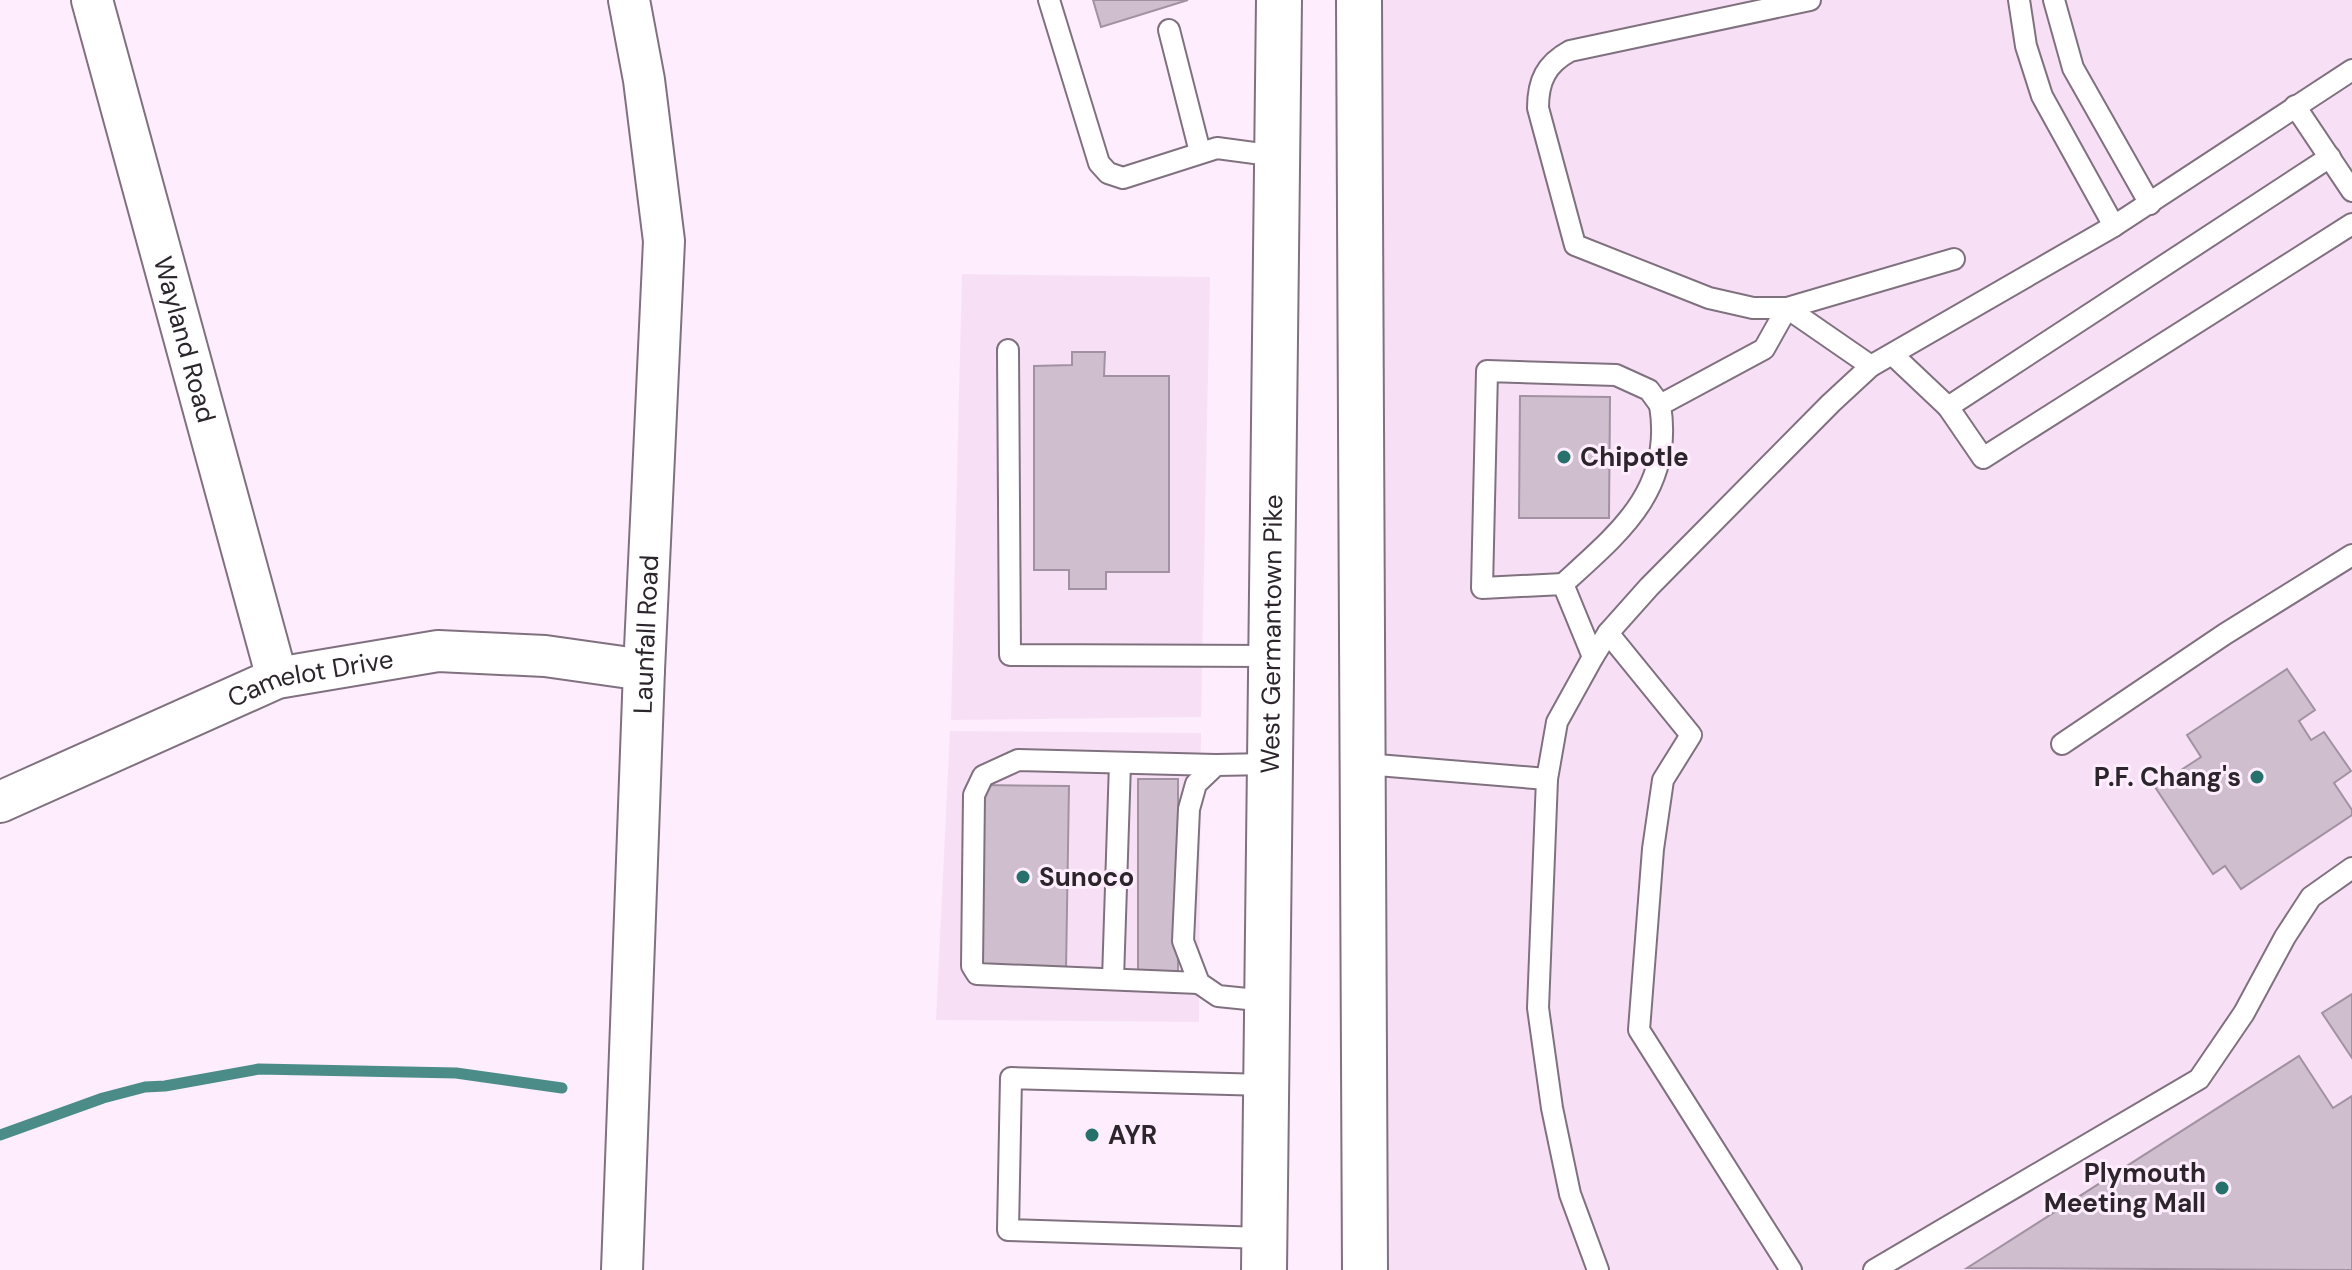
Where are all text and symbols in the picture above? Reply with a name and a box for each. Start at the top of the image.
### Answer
street label: Wayland Road [146,253,224,426]
place label: Chipotle [1580,440,1689,474]
marker: Chipotle [1555,448,1573,466]
street label: West Germantown Pike [1253,494,1290,774]
street label: Launfall Road [625,554,666,715]
street label: Camelot Drive [222,642,396,715]
place label: P.F. Chang's [2094,760,2241,794]
marker: P.F. Chang's [2248,768,2266,786]
place label: Sunoco [1039,860,1134,894]
marker: Sunoco [1014,868,1032,886]
place label: AYR [1108,1118,1157,1152]
marker: AYR [1083,1126,1101,1144]
place label: Plymouth Meeting Mall [2044,1156,2206,1220]
marker: Plymouth Meeting Mall [2213,1179,2231,1197]

